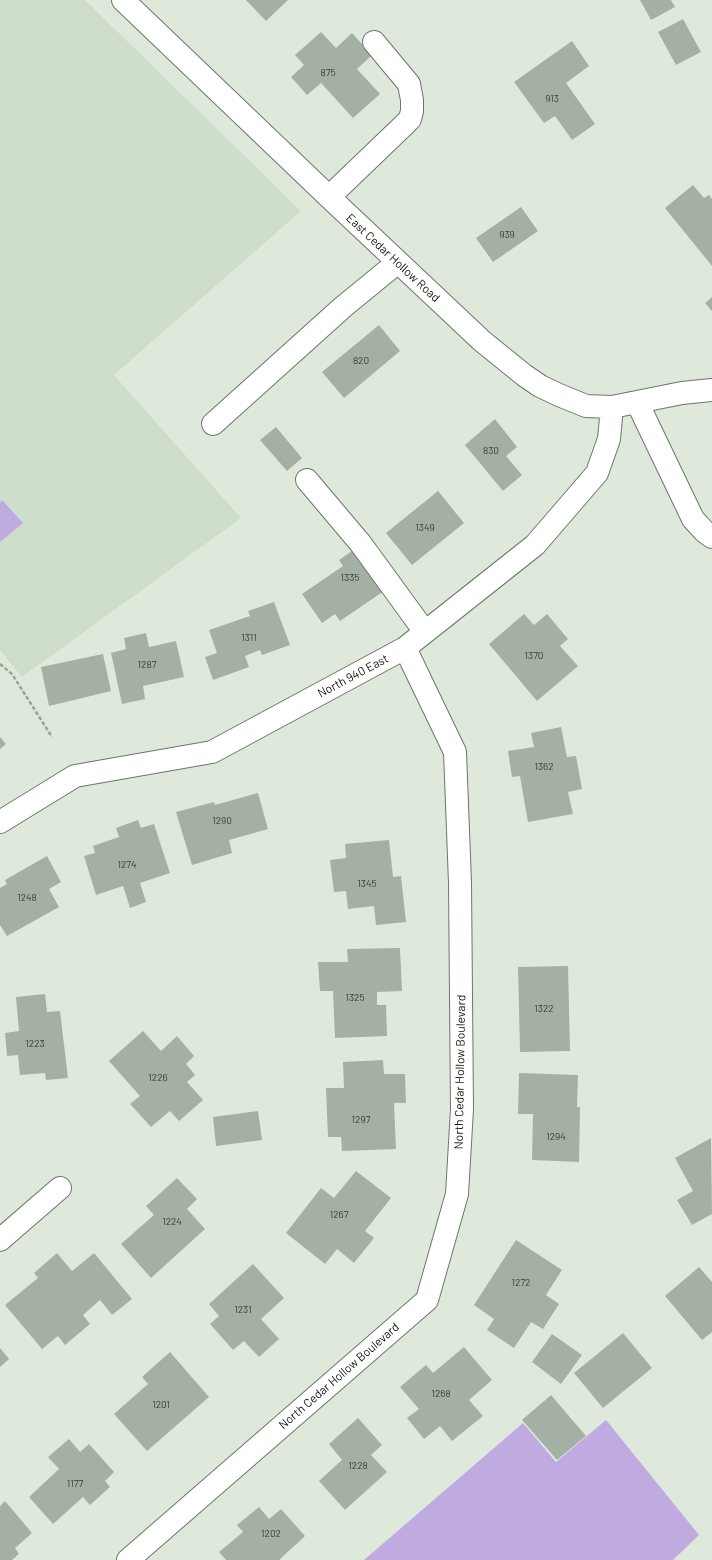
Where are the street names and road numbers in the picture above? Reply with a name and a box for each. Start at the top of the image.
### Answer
street label: East Cedar Hollow Road [343,211,443,305]
street label: North 940 East [315,651,391,701]
street label: North Cedar Hollow Boulevard [451,994,469,1150]
street label: North Cedar Hollow Boulevard [276,1320,402,1432]

